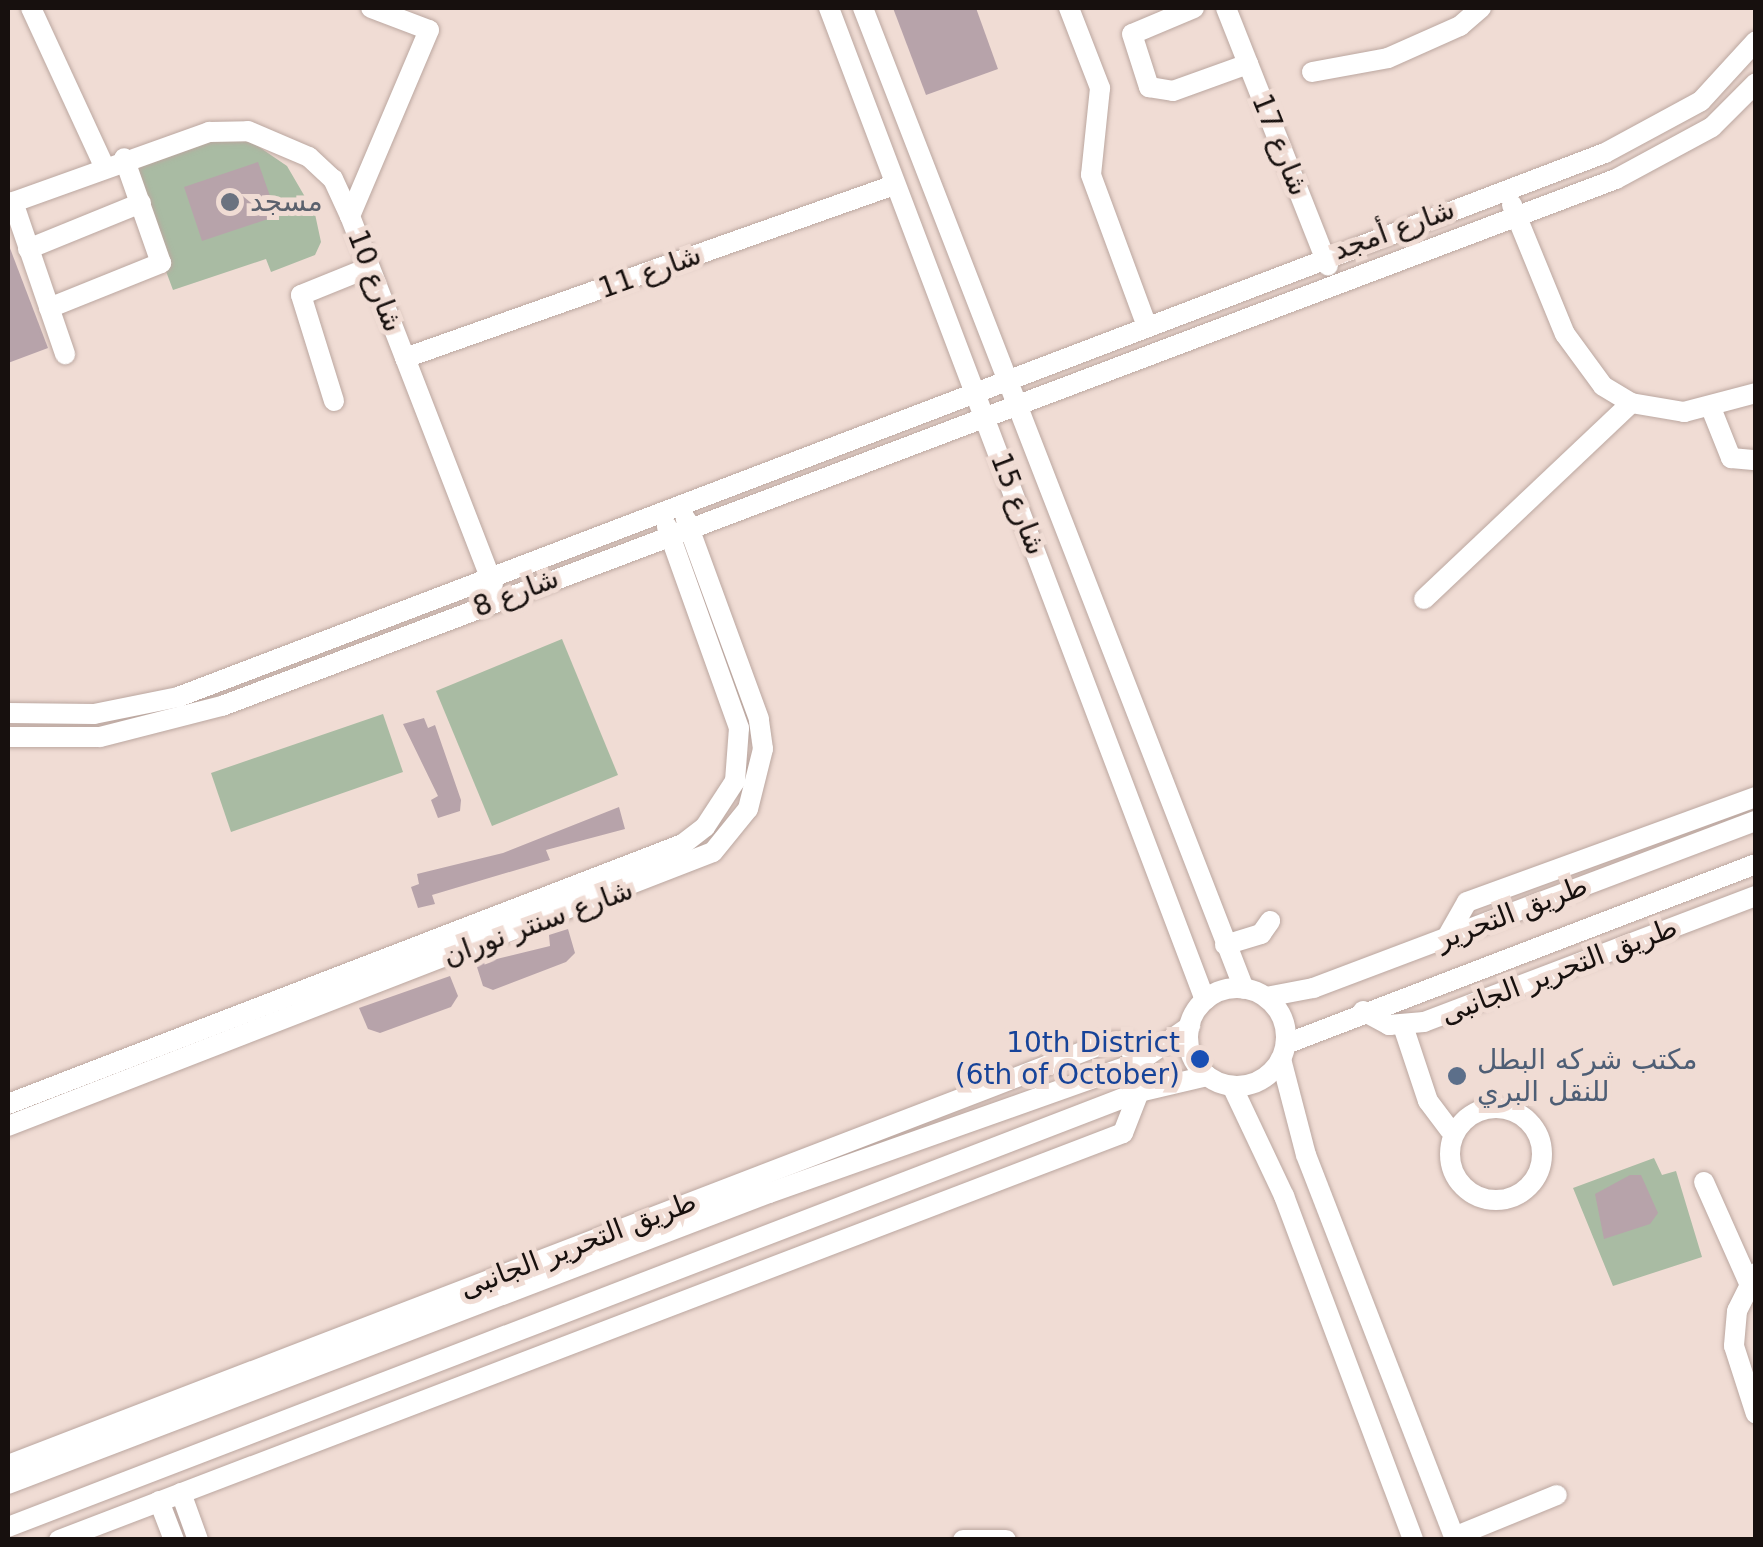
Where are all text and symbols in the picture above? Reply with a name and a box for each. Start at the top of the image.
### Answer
street label: شارع 17 [1244,89,1316,201]
place label: مسجد [250,185,323,219]
marker: مسجد [219,191,241,213]
street label: شارع أمجد [1329,193,1459,267]
street label: شارع 10 [340,225,410,337]
street label: شارع 11 [594,238,706,306]
street label: شارع 15 [983,448,1053,560]
street label: شارع 8 [468,561,564,625]
street label: طريق التحرير [1432,869,1592,957]
street label: شارع سنتر نوران [438,873,638,973]
street label: طريق التحرير الجانبى [1436,910,1682,1032]
place label: 10th District (6th of October) [955,1026,1180,1092]
place label: مكتب شركه البطل للنقل البري [1477,1043,1697,1109]
marker: 10th District (6th of October) [1189,1048,1211,1070]
marker: مكتب شركه البطل للنقل البري [1446,1065,1468,1087]
street label: طريق التحرير الجانبى [455,1184,701,1306]

